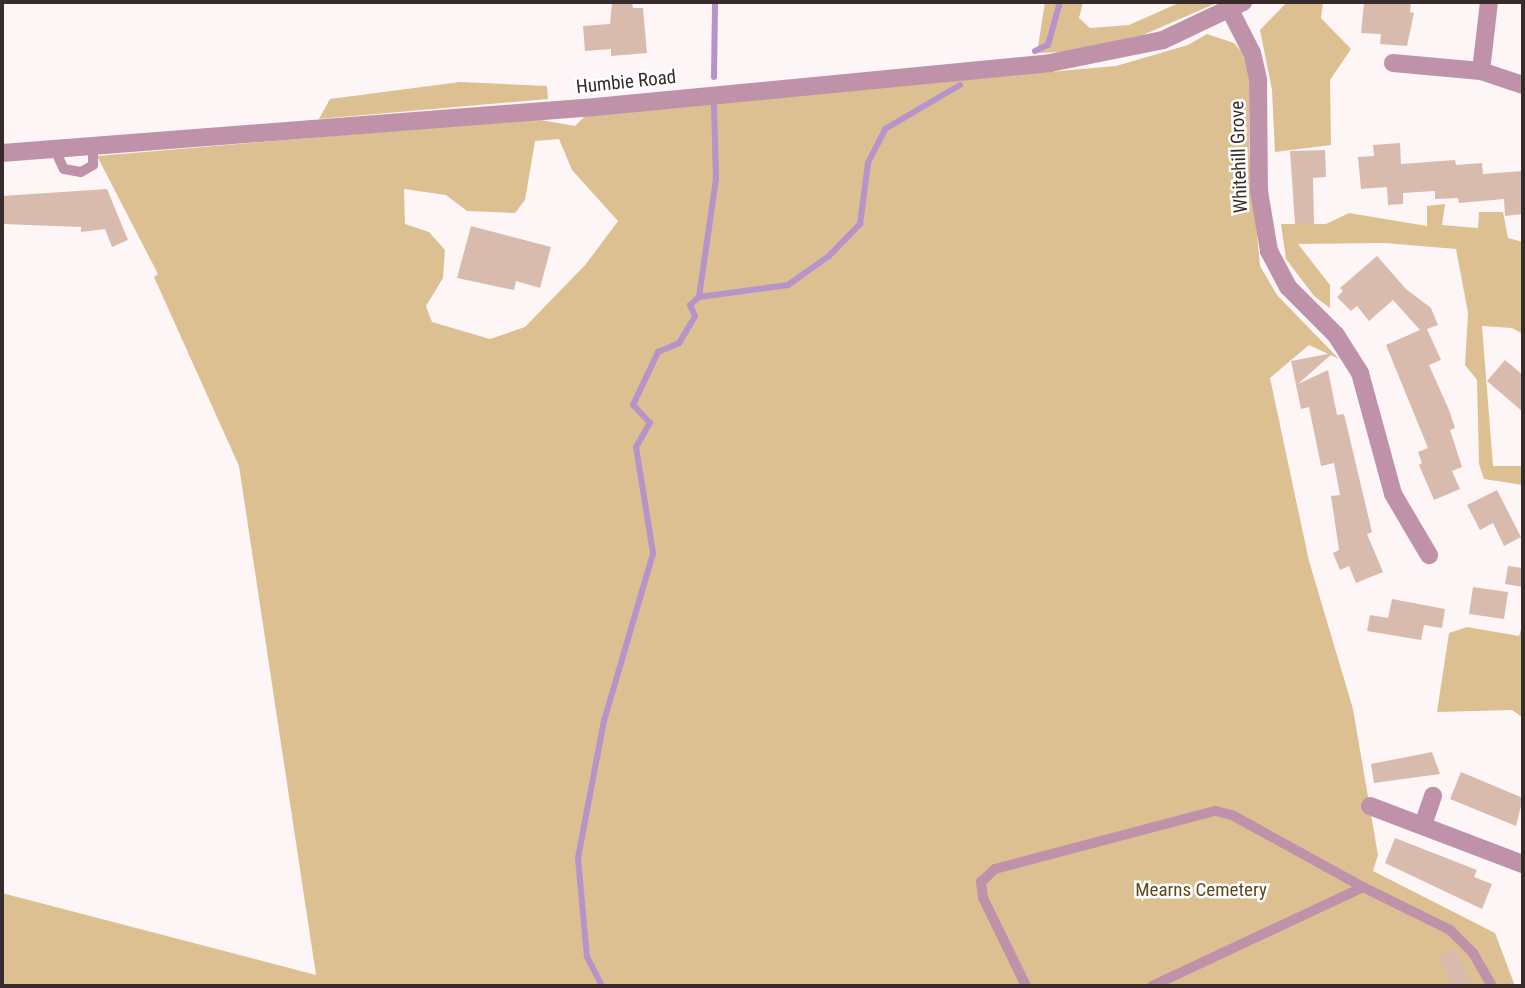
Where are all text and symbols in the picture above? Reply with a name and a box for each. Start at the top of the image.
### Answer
street label: Humbie Road [575,65,677,99]
street label: Whitehill Grove [1226,100,1252,214]
park label: Mearns Cemetery [1135,879,1267,901]

